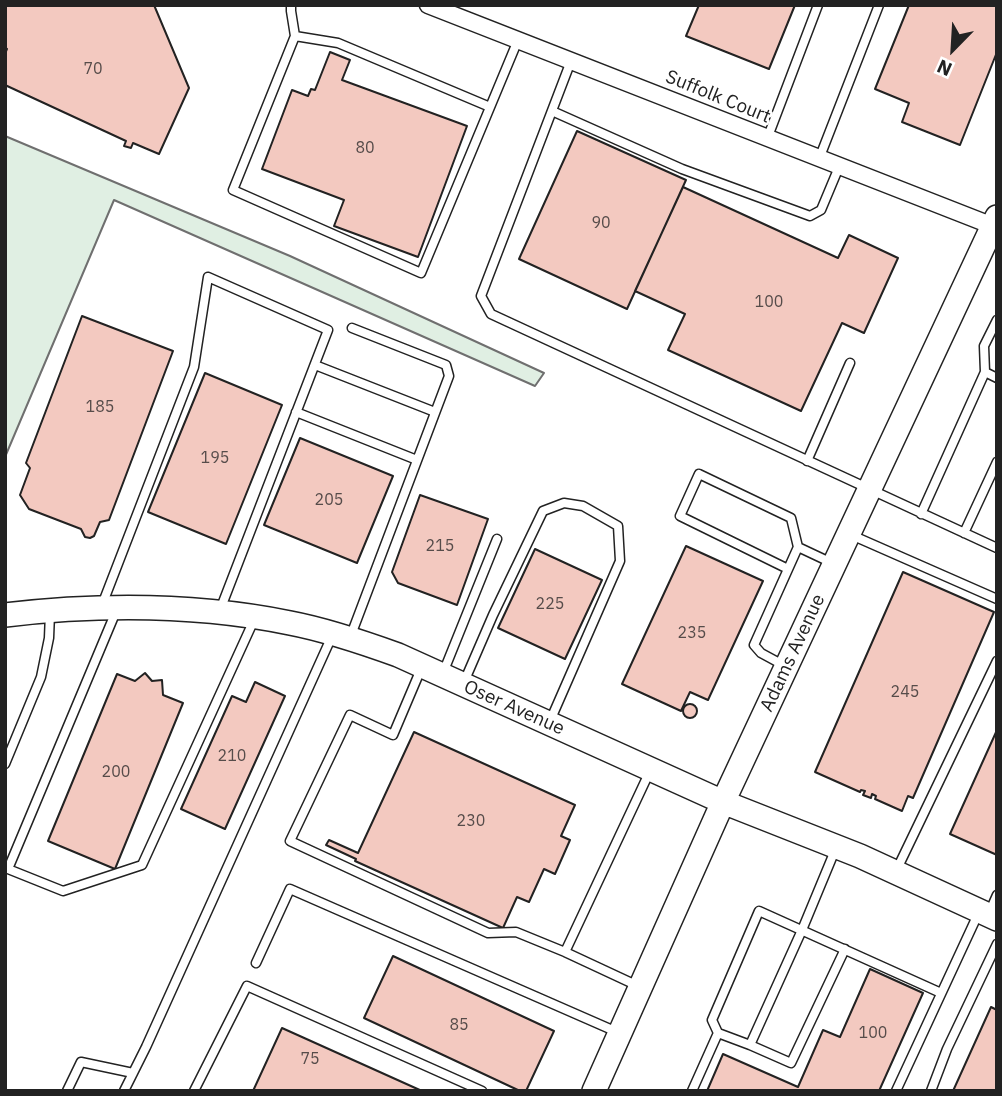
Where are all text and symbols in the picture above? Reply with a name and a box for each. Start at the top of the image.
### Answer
north arrow [918,14,988,84]
text: N [933,54,956,82]
house number: 70 [83,59,103,79]
street label: Suffolk Court [662,66,774,128]
house number: 80 [355,138,375,158]
house number: 90 [591,213,611,233]
house number: 100 [755,292,783,312]
house number: 185 [86,397,114,417]
house number: 195 [201,448,229,468]
house number: 205 [315,490,343,510]
house number: 215 [426,536,454,556]
street label: Adams Avenue [756,591,830,715]
house number: 225 [536,594,564,614]
house number: 235 [678,623,706,643]
street label: Oser Avenue [460,676,568,740]
house number: 245 [891,682,919,702]
house number: 210 [218,746,246,766]
house number: 200 [102,762,130,782]
house number: 230 [457,811,485,831]
house number: 85 [449,1015,469,1035]
house number: 100 [859,1023,887,1043]
house number: 75 [300,1049,320,1069]

